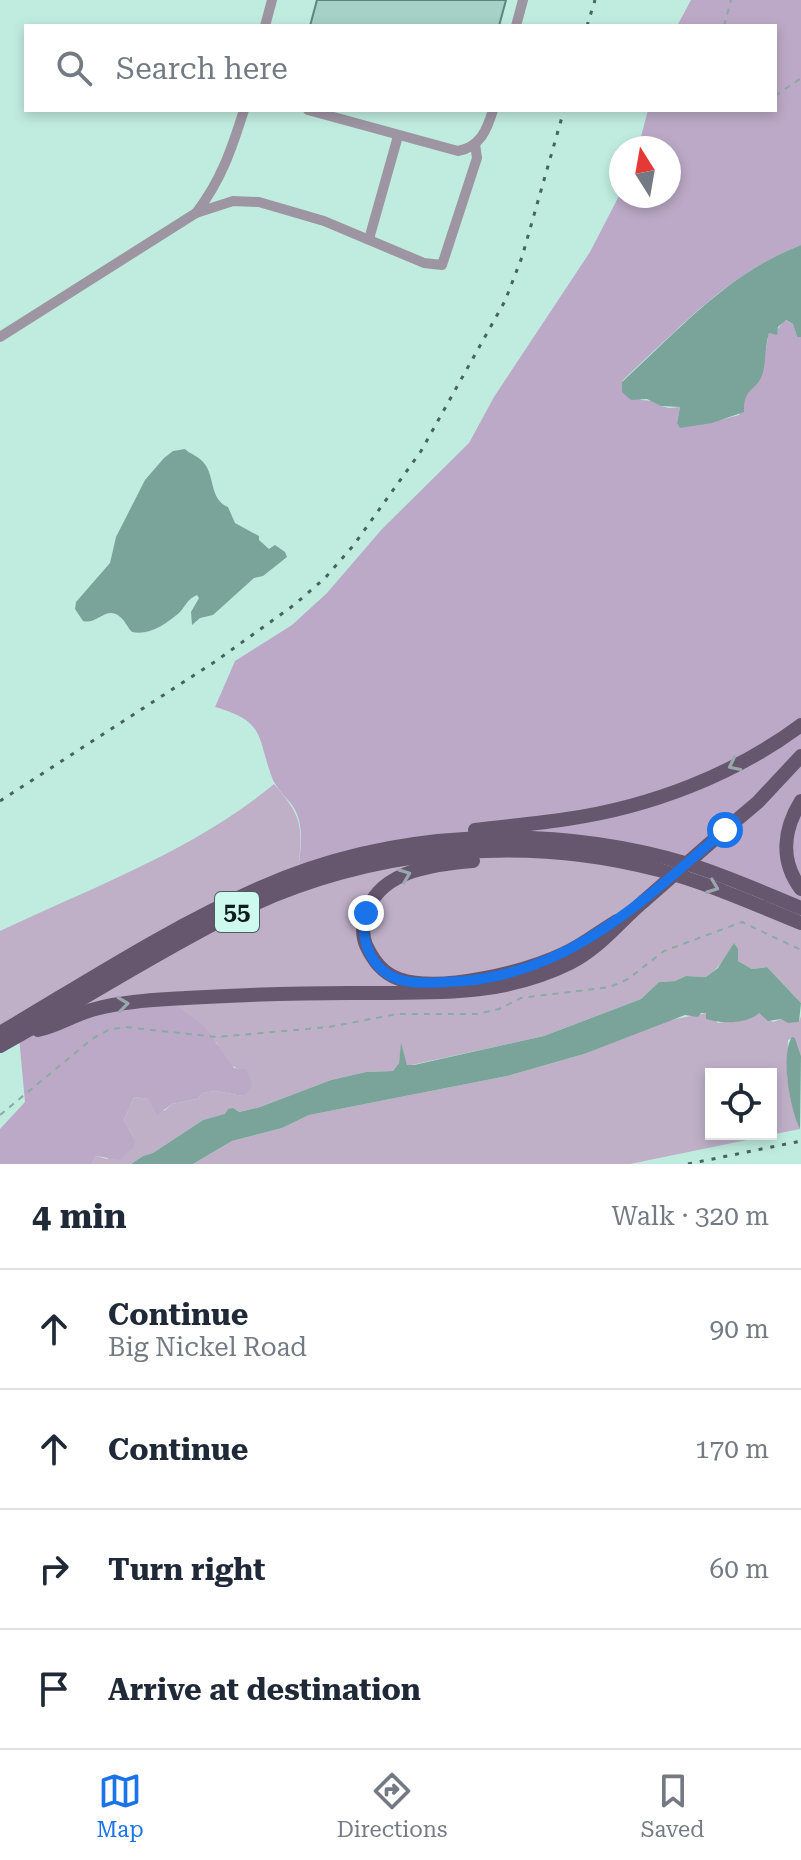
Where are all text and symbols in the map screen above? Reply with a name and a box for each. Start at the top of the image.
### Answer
search box [24,24,777,112]
icon: search [52,46,96,90]
text: Search here [116,51,288,86]
north arrow [609,136,681,208]
one-way arrow [728,755,743,771]
route start [707,812,743,848]
one-way arrow [397,868,411,885]
one-way arrow [705,877,719,894]
road number: 55 [215,892,259,932]
route end [348,895,384,931]
one-way arrow [117,996,130,1013]
map controls [705,1068,777,1140]
button: locate [705,1068,777,1140]
text: 4 min [32,1196,127,1236]
text: Walk · 320 m [611,1201,769,1231]
text: Continue [108,1297,248,1332]
icon: ahead [32,1307,76,1351]
text: 90 m [710,1314,769,1344]
text: Big Nickel Road [108,1332,307,1362]
icon: ahead [32,1427,76,1471]
text: Continue [108,1432,248,1467]
text: 170 m [695,1434,769,1464]
icon: right [32,1547,76,1591]
text: Turn right [108,1552,265,1587]
text: 60 m [710,1554,769,1584]
icon: arrive [32,1667,76,1711]
text: Arrive at destination [108,1672,421,1707]
tab: Map [97,1769,144,1842]
tab: Directions [337,1769,447,1842]
tab: Saved [641,1769,704,1842]

